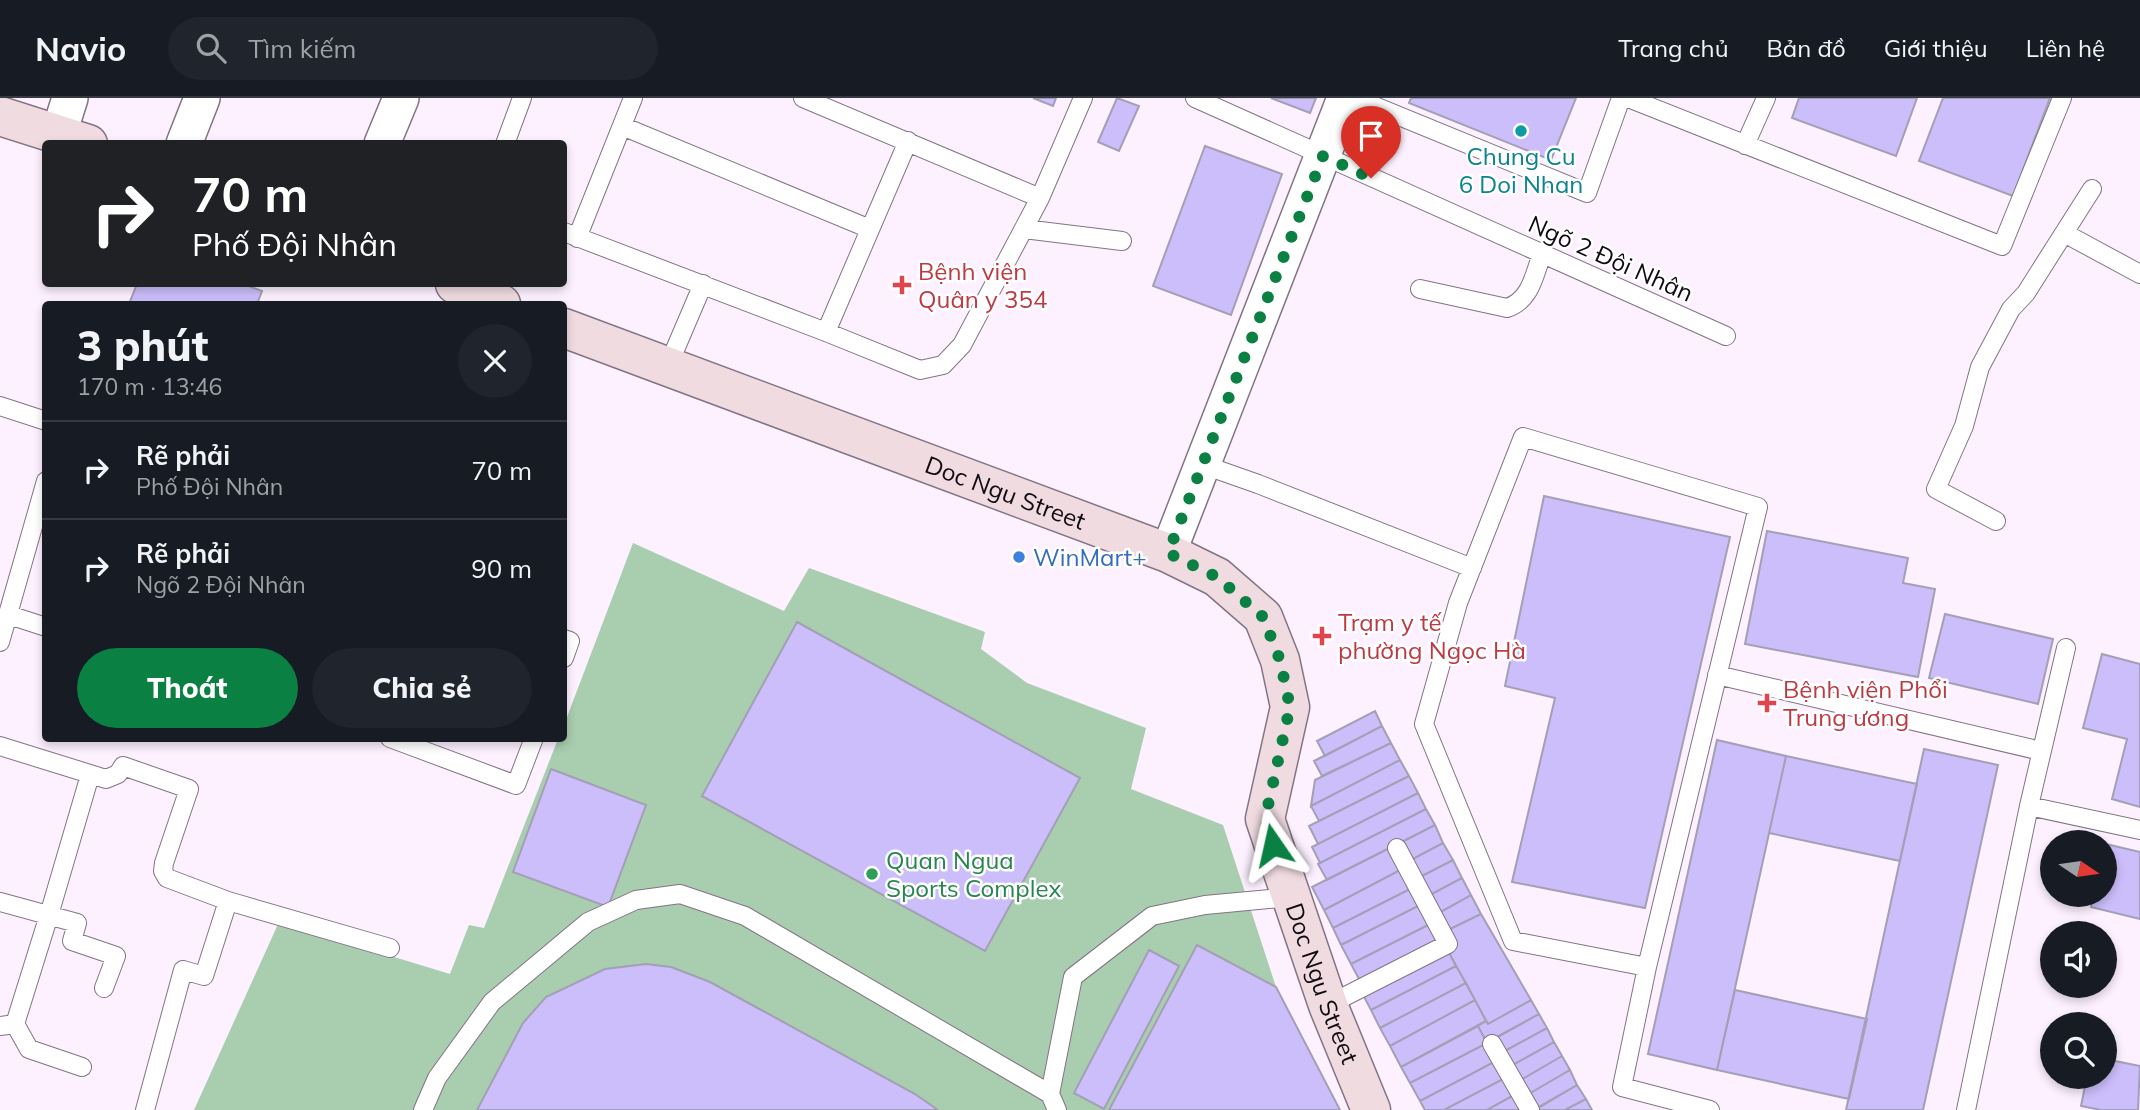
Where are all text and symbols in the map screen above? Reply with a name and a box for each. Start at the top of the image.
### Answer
search box [168,17,658,80]
text: Navio [35,28,126,69]
icon: search [192,29,230,67]
text: Tìm kiếm [248,32,356,65]
text: Trang chủ [1618,33,1729,63]
text: Bản đồ [1767,33,1846,63]
text: Giới thiệu [1884,33,1988,63]
text: Liên hệ [2026,33,2105,63]
pin [1341,106,1401,178]
icon: arrive [1352,117,1390,155]
marker: Chung Cu 6 Doi Nhan [1513,123,1529,139]
place label: Chung Cu 6 Doi Nhan [1459,141,1583,199]
text: 70 m [192,163,308,224]
icon: right [77,168,168,259]
street label: Ngõ 2 Đội Nhân [1524,208,1698,308]
text: Phố Đội Nhân [192,224,397,264]
place label: Bệnh viện Quân y 354 [918,256,1047,314]
marker: Bệnh viện Quân y 354 [892,275,912,295]
text: 3 phút [77,319,208,372]
button: close [458,324,532,398]
text: 170 m · 13:46 [77,372,222,401]
text: Rẽ phải [136,439,230,472]
street label: Doc Ngu Street [921,449,1090,536]
icon: right [77,451,115,489]
text: 70 m [471,454,532,487]
text: Phố Đội Nhân [136,472,283,501]
text: Rẽ phải [136,537,230,570]
place label: WinMart+ [1033,542,1147,572]
icon: right [77,549,115,587]
marker: WinMart+ [1011,549,1027,565]
text: 90 m [471,552,532,585]
text: Ngõ 2 Đội Nhân [136,570,306,599]
place label: Trạm y tế phường Ngọc Hà [1338,607,1526,665]
marker: Trạm y tế phường Ngọc Hà [1312,626,1332,646]
button: Thoát [77,648,298,728]
button: Chia sẻ [312,648,532,728]
place label: Bệnh viện Phổi Trung ương [1783,674,1948,732]
marker: Bệnh viện Phổi Trung ương [1757,693,1777,713]
position arrow [1236,808,1310,882]
north arrow [2040,830,2118,906]
map controls [2040,830,2117,1089]
place label: Quan Ngua Sports Complex [886,845,1061,903]
marker: Quan Ngua Sports Complex [864,866,880,882]
street label: Doc Ngu Street [1280,899,1365,1068]
button: sound [2040,921,2117,998]
button: search [2040,1012,2117,1089]

